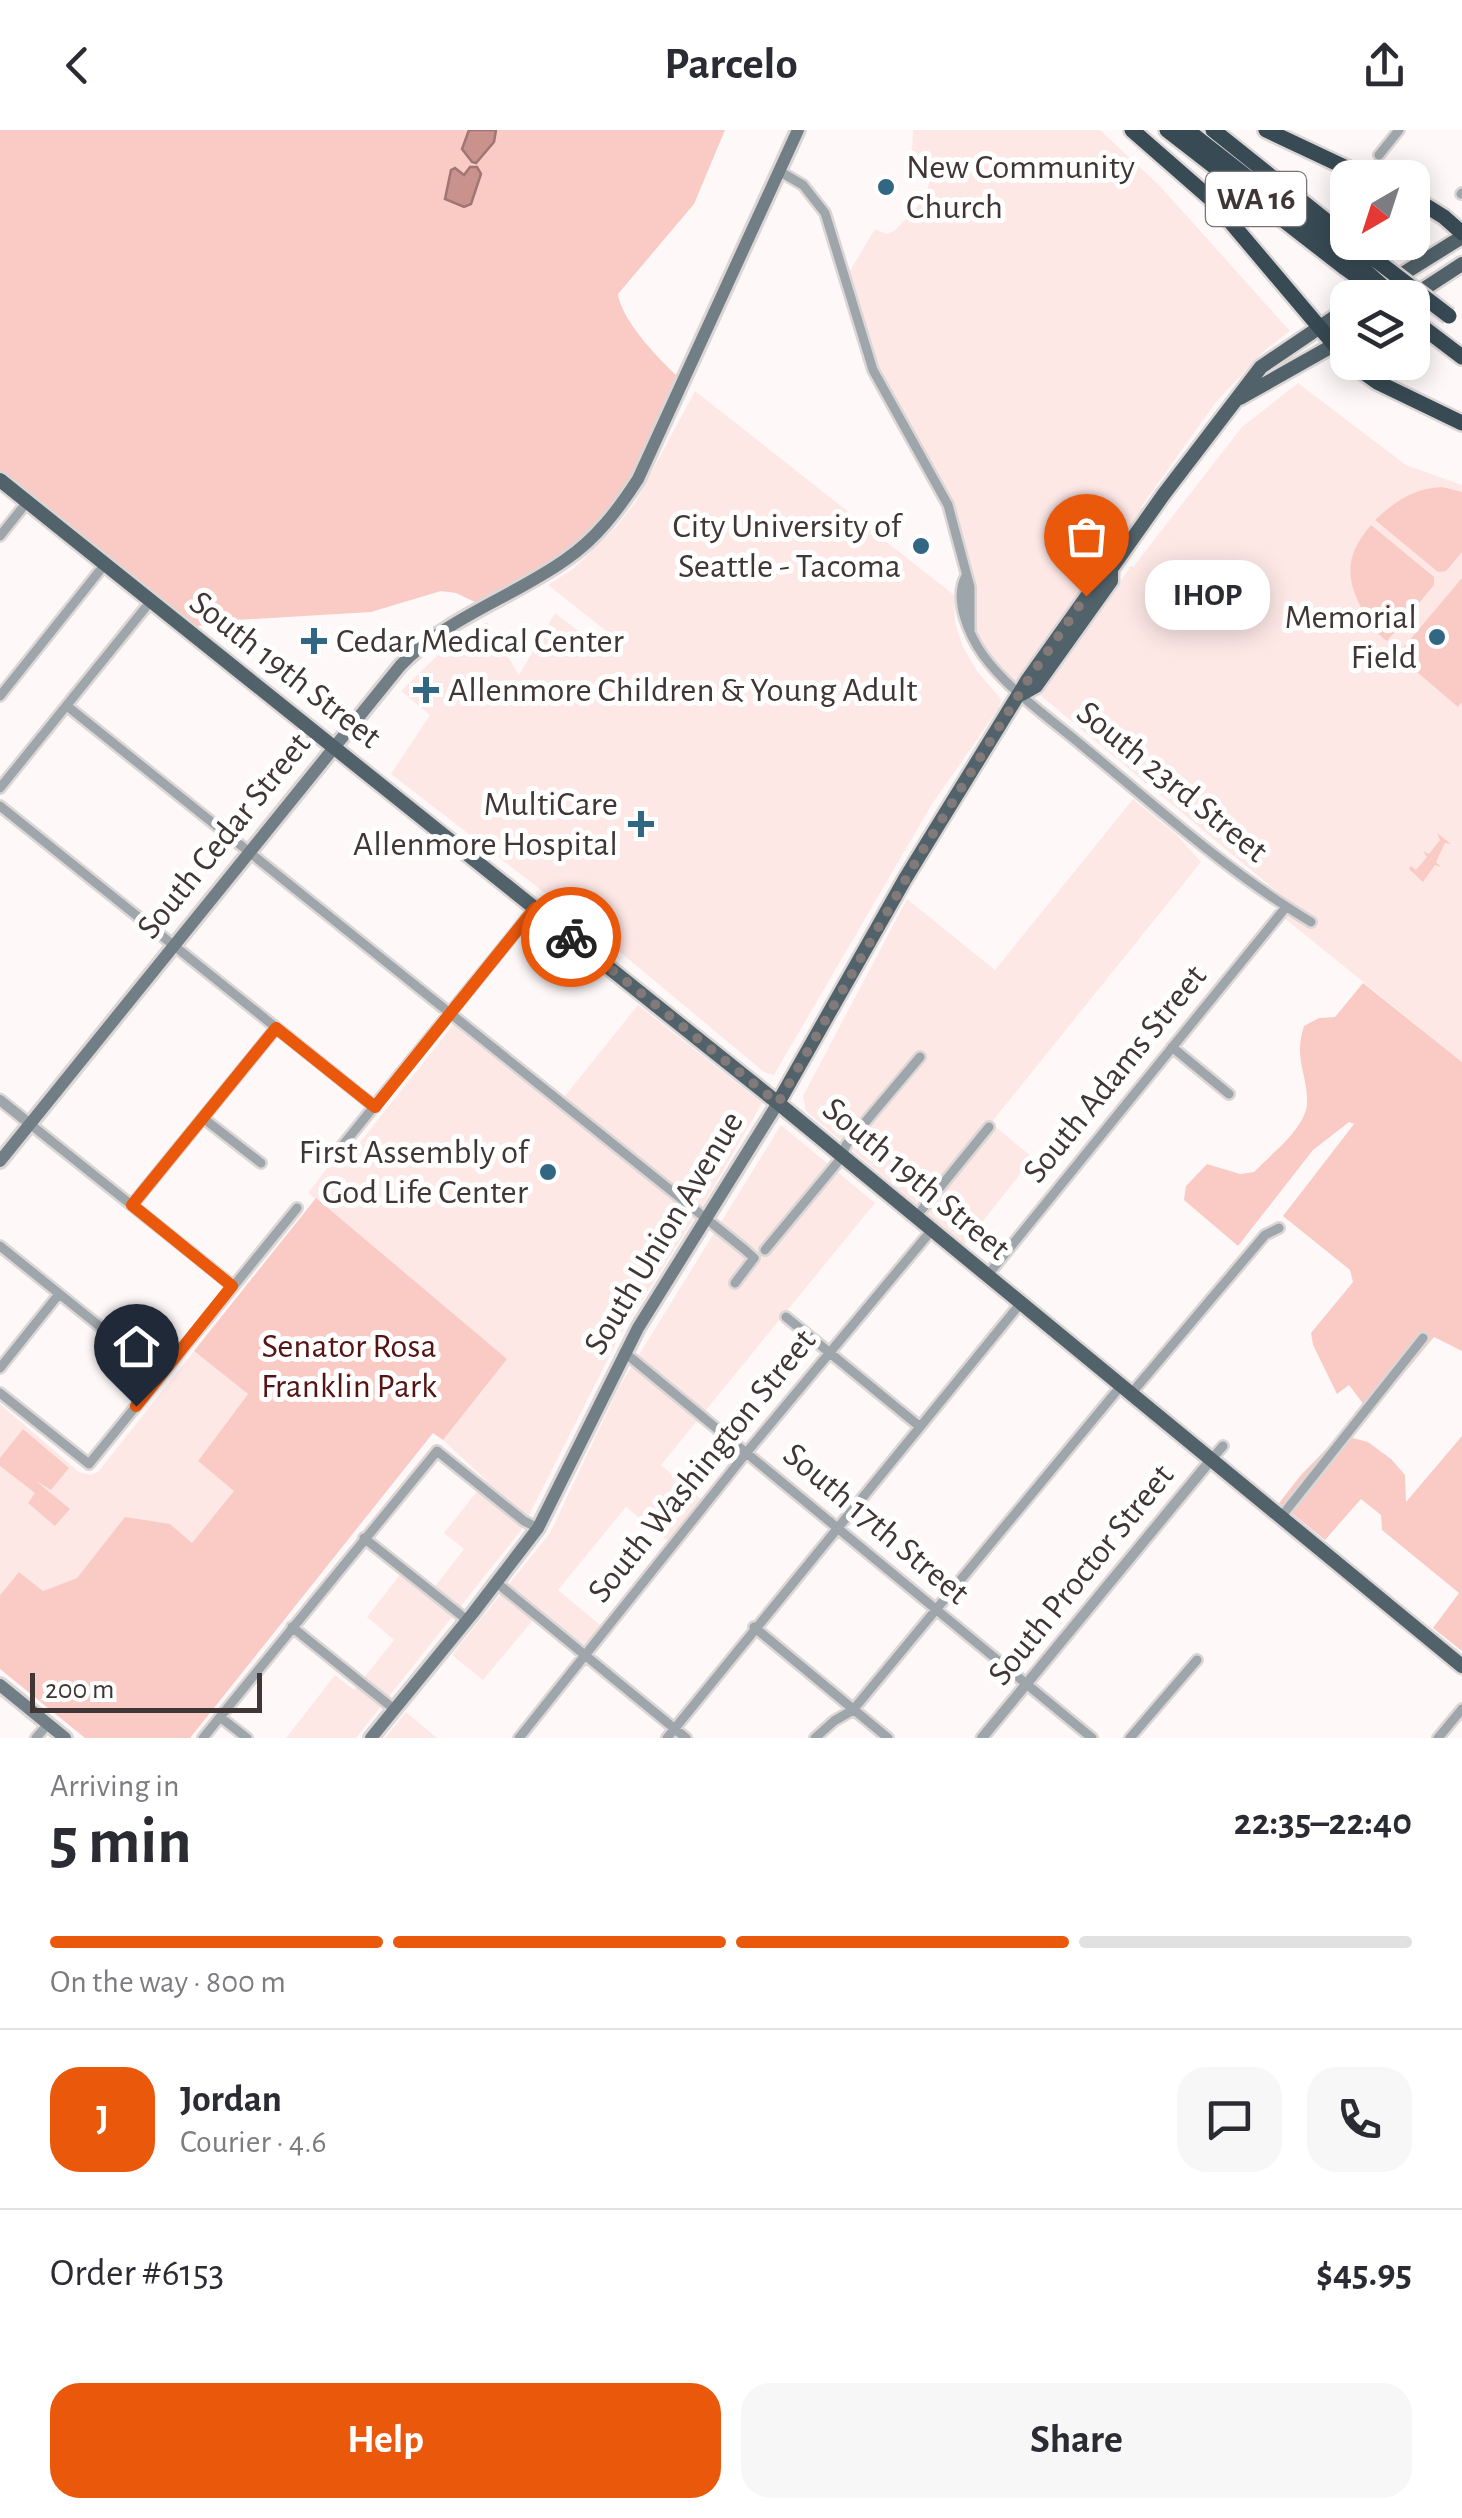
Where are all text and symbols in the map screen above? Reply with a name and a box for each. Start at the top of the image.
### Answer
icon: back [50,38,105,93]
icon: share [1357,38,1412,93]
text: Parcelo [664,42,798,87]
place label: New Community Church [906,150,1135,225]
north arrow [1330,160,1430,260]
map controls [1330,160,1430,380]
road number: WA 16 [1206,172,1306,226]
marker: New Community Church [875,176,897,198]
button: layers [1330,280,1430,380]
pin [1044,494,1129,597]
place label: City University of Seattle - Tacoma [673,509,903,584]
icon: bag [1059,509,1114,564]
marker: City University of Seattle - Tacoma [910,535,932,557]
callout: IHOP [1146,561,1271,631]
text: IHOP [1173,579,1242,611]
street label: South 19th Street [183,585,387,755]
place label: Memorial Field [1285,600,1417,675]
place label: Cedar Medical Center [336,624,625,659]
marker: Memorial Field [1426,626,1448,648]
marker: Cedar Medical Center [301,628,327,654]
place label: Allenmore Children & Young Adult [448,673,918,708]
marker: Allenmore Children & Young Adult [413,677,439,703]
street label: South 23rd Street [1070,695,1274,869]
street label: South Cedar Street [131,727,317,945]
place label: MultiCare Allenmore Hospital [353,787,618,862]
marker: MultiCare Allenmore Hospital [628,811,654,837]
courier [521,887,621,987]
icon: bike [544,910,599,965]
street label: South Adams Street [1017,959,1213,1189]
street label: South 19th Street [816,1091,1016,1267]
street label: South Union Avenue [578,1106,750,1360]
place label: First Assembly of God Life Center [298,1135,530,1210]
marker: First Assembly of God Life Center [537,1161,559,1183]
pin [94,1304,179,1407]
icon: home [109,1319,164,1374]
street label: South Washington Street [581,1323,823,1609]
park label: Senator Rosa Franklin Park [261,1329,437,1404]
street label: South 17th Street [777,1437,975,1611]
street label: South Proctor Street [982,1458,1180,1692]
scale bar [30,1668,262,1712]
text: 200 m [45,1676,114,1704]
text: Arriving in [50,1770,179,1802]
text: 22:35–22:40 [1234,1804,1412,1842]
text: 5 min [50,1810,192,1875]
text: On the way · 800 m [50,1966,286,1998]
button: chat [1177,2067,1282,2172]
button: phone [1307,2067,1412,2172]
text: Jordan [180,2081,282,2119]
text: J [96,2100,109,2138]
text: Courier · 4.6 [180,2126,327,2158]
text: Order #6153 [50,2255,224,2293]
text: $45.95 [1316,2255,1412,2293]
button: Help [50,2383,721,2498]
button: Share [741,2383,1412,2498]

